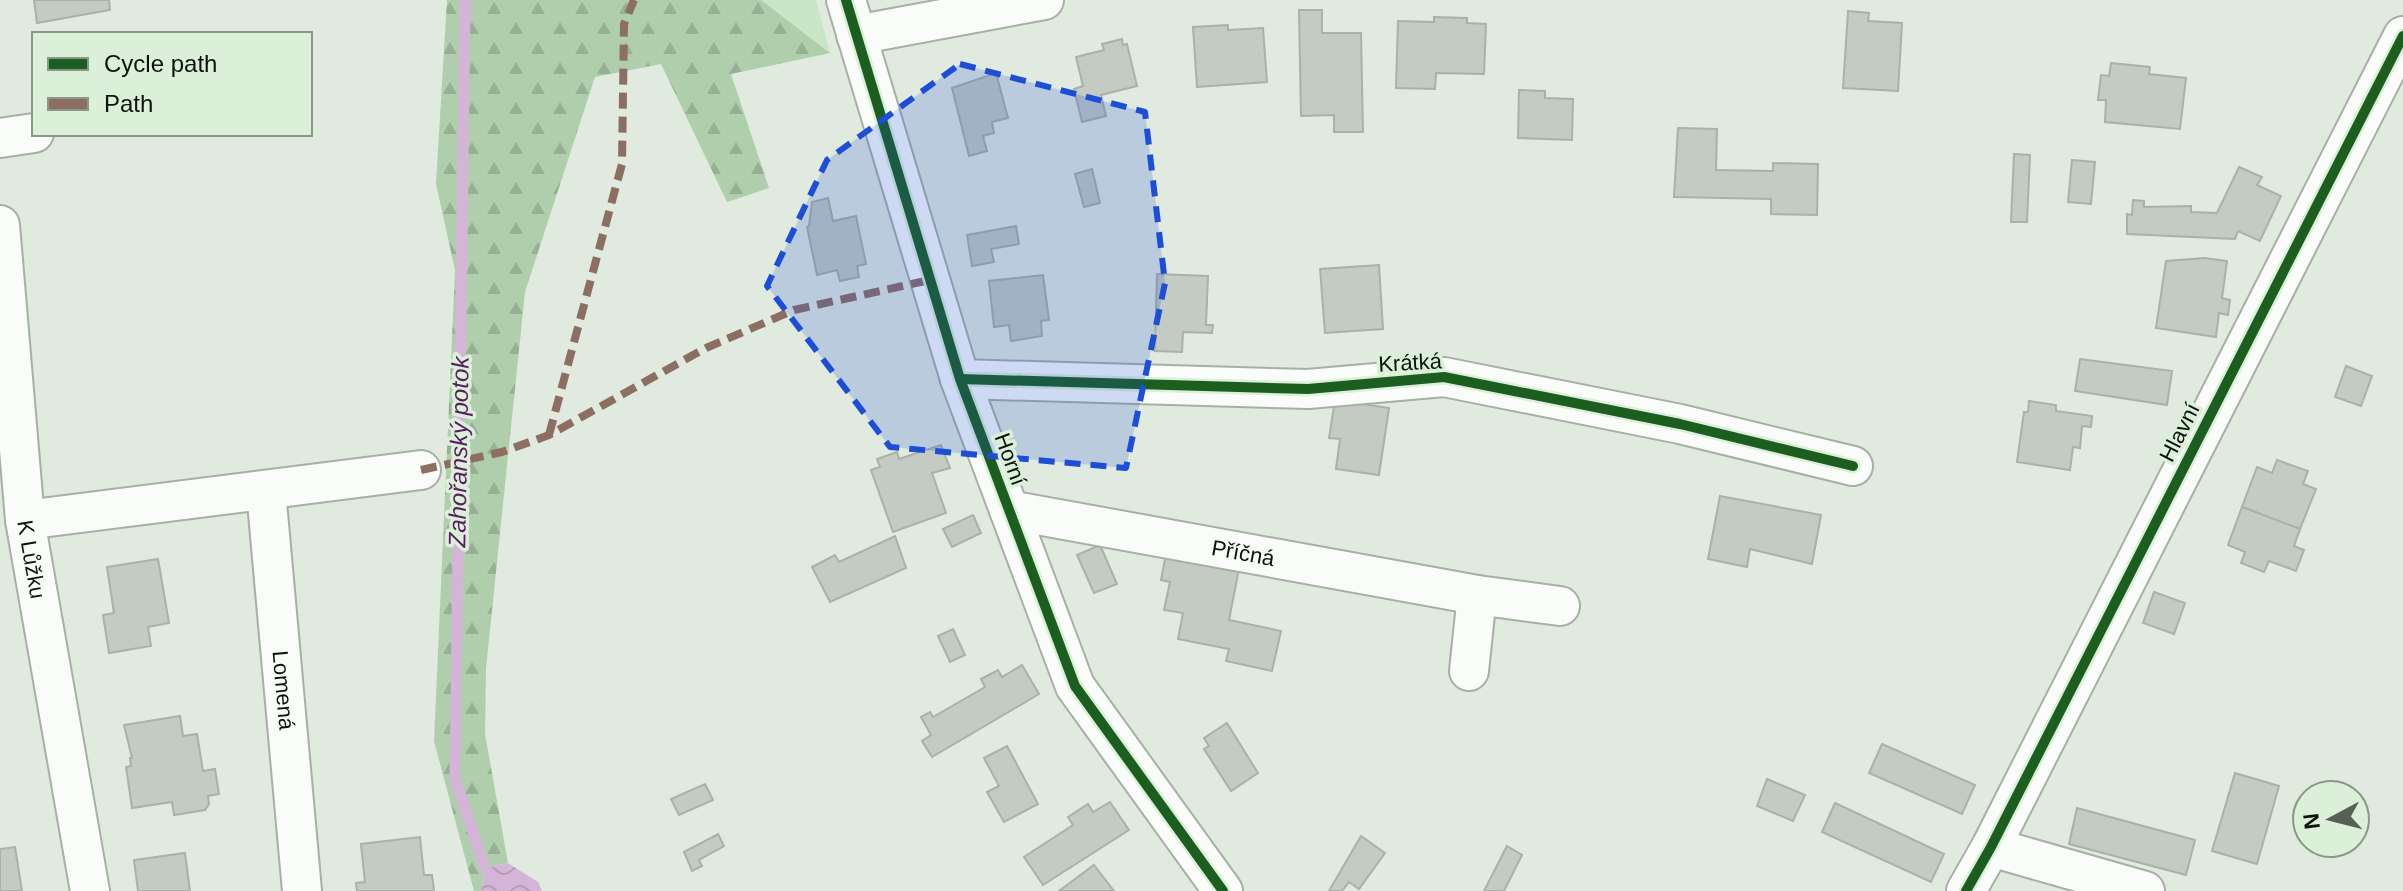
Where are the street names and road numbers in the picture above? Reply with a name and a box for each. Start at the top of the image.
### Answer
street label: Krátká [1378,348,1443,377]
street label: Hlavní [2154,399,2205,466]
street label: Horní [990,430,1031,489]
street label: K Lůžku [12,518,51,601]
street label: Příčná [1210,535,1277,571]
street label: Lomená [267,649,300,732]

